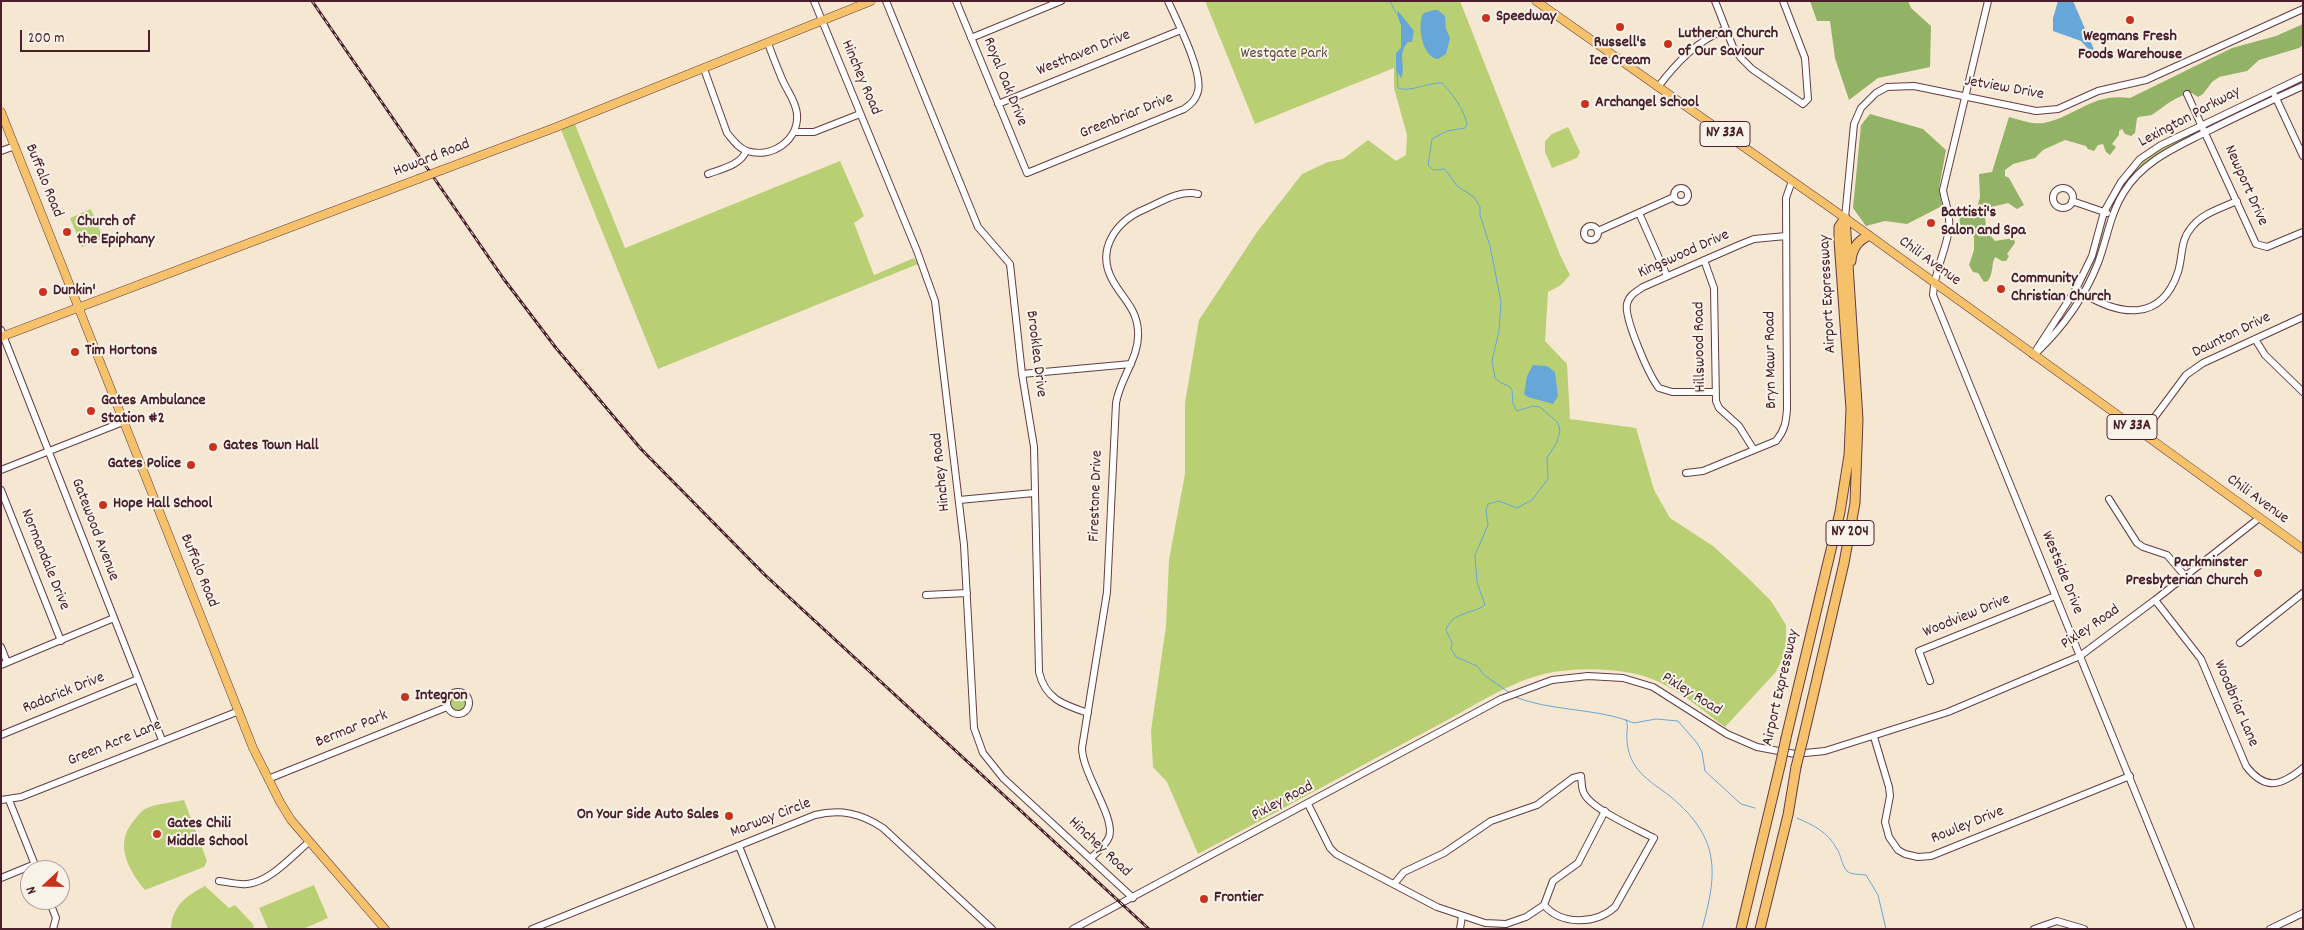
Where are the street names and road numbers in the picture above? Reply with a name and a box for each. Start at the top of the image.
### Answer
street label: Westhaven Drive [1034,27,1134,81]
street label: Royal Oak Drive [977,35,1031,129]
street label: Hinchey Road [836,38,884,118]
street label: Jetview Drive [1963,73,2045,105]
street label: Lexington Parkway [2136,83,2244,153]
street label: Greenbriar Drive [1077,90,1177,144]
road number: NY 33A [1700,122,1750,146]
street label: Howard Road [391,136,473,182]
street label: Buffalo Road [20,142,66,220]
street label: Newport Drive [2219,143,2271,229]
street label: Kingswood Drive [1635,226,1733,284]
street label: Chili Avenue [1894,233,1964,291]
street label: Airport Expressway [1816,234,1842,354]
street label: Hillswood Road [1691,301,1711,393]
street label: Daunton Drive [2190,309,2274,363]
street label: Brooklea Drive [1020,310,1050,398]
street label: Bryn Mawr Road [1762,311,1782,409]
road number: NY 33A [2107,414,2157,440]
street label: Hinchey Road [928,432,956,512]
street label: Firestone Drive [1086,450,1108,542]
street label: Chili Avenue [2222,471,2292,529]
street label: Gatewood Avenue [66,476,122,584]
street label: Normandale Drive [15,507,73,613]
road number: NY 204 [1826,520,1874,546]
street label: Westside Drive [2036,529,2086,617]
street label: Buffalo Road [175,532,221,610]
street label: Woodview Drive [1921,591,2013,643]
street label: Pixley Road [2058,601,2124,655]
street label: Airport Expressway [1759,628,1805,748]
street label: Woodbriar Lane [2208,658,2262,750]
street label: Radarick Drive [20,669,108,719]
street label: Pixley Road [1657,669,1725,721]
street label: Bermar Park [313,707,391,753]
street label: Green Acre Lane [65,716,165,772]
street label: Pixley Road [1249,778,1317,826]
street label: Marway Circle [728,795,814,843]
street label: Rowley Drive [1929,803,2007,849]
street label: Hinchey Road [1063,814,1135,882]

